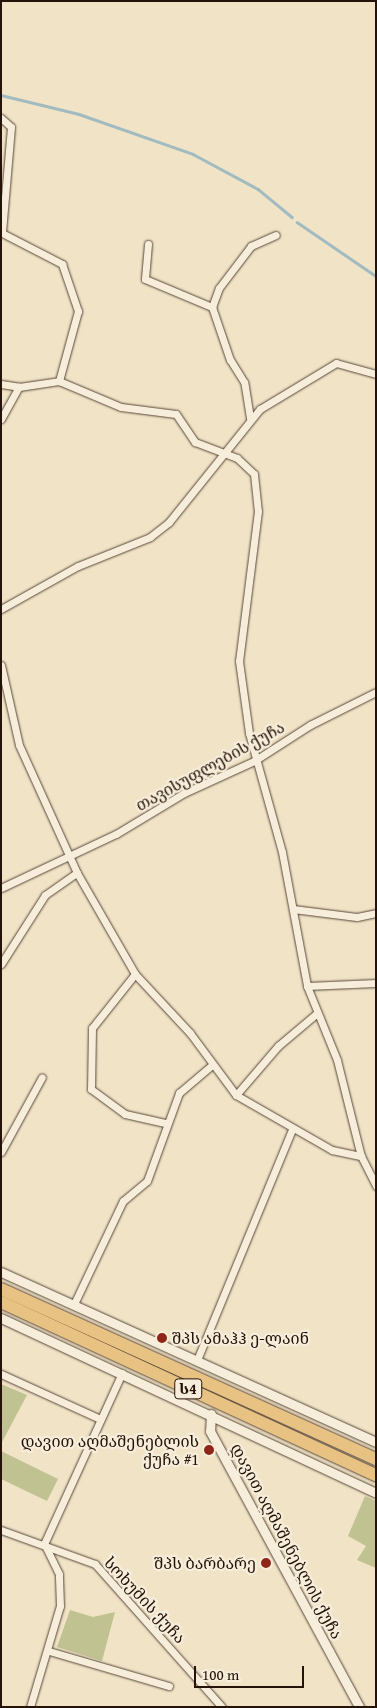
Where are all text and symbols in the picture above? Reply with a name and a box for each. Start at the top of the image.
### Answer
street label: თავისუფლების ქუჩა [132,717,288,815]
place label: შპს ამაჰჰ ე-ლაინ [172,1328,309,1348]
marker: შპს ამაჰჰ ე-ლაინ [156,1332,168,1344]
road number: ს4 [173,1376,203,1402]
place label: დავით აღმაშენებლის ქუჩა #1 [21,1431,199,1469]
street label: დავით აღმაშენებლის ქუჩა [227,1440,347,1642]
marker: დავით აღმაშენებლის ქუჩა #1 [203,1444,215,1456]
street label: სოხუმის ქუჩა [100,1553,190,1647]
place label: შპს ბარბარე [154,1553,256,1573]
marker: შპს ბარბარე [260,1557,272,1569]
scale bar [197,1656,307,1688]
text: 100 m [202,1664,239,1685]

